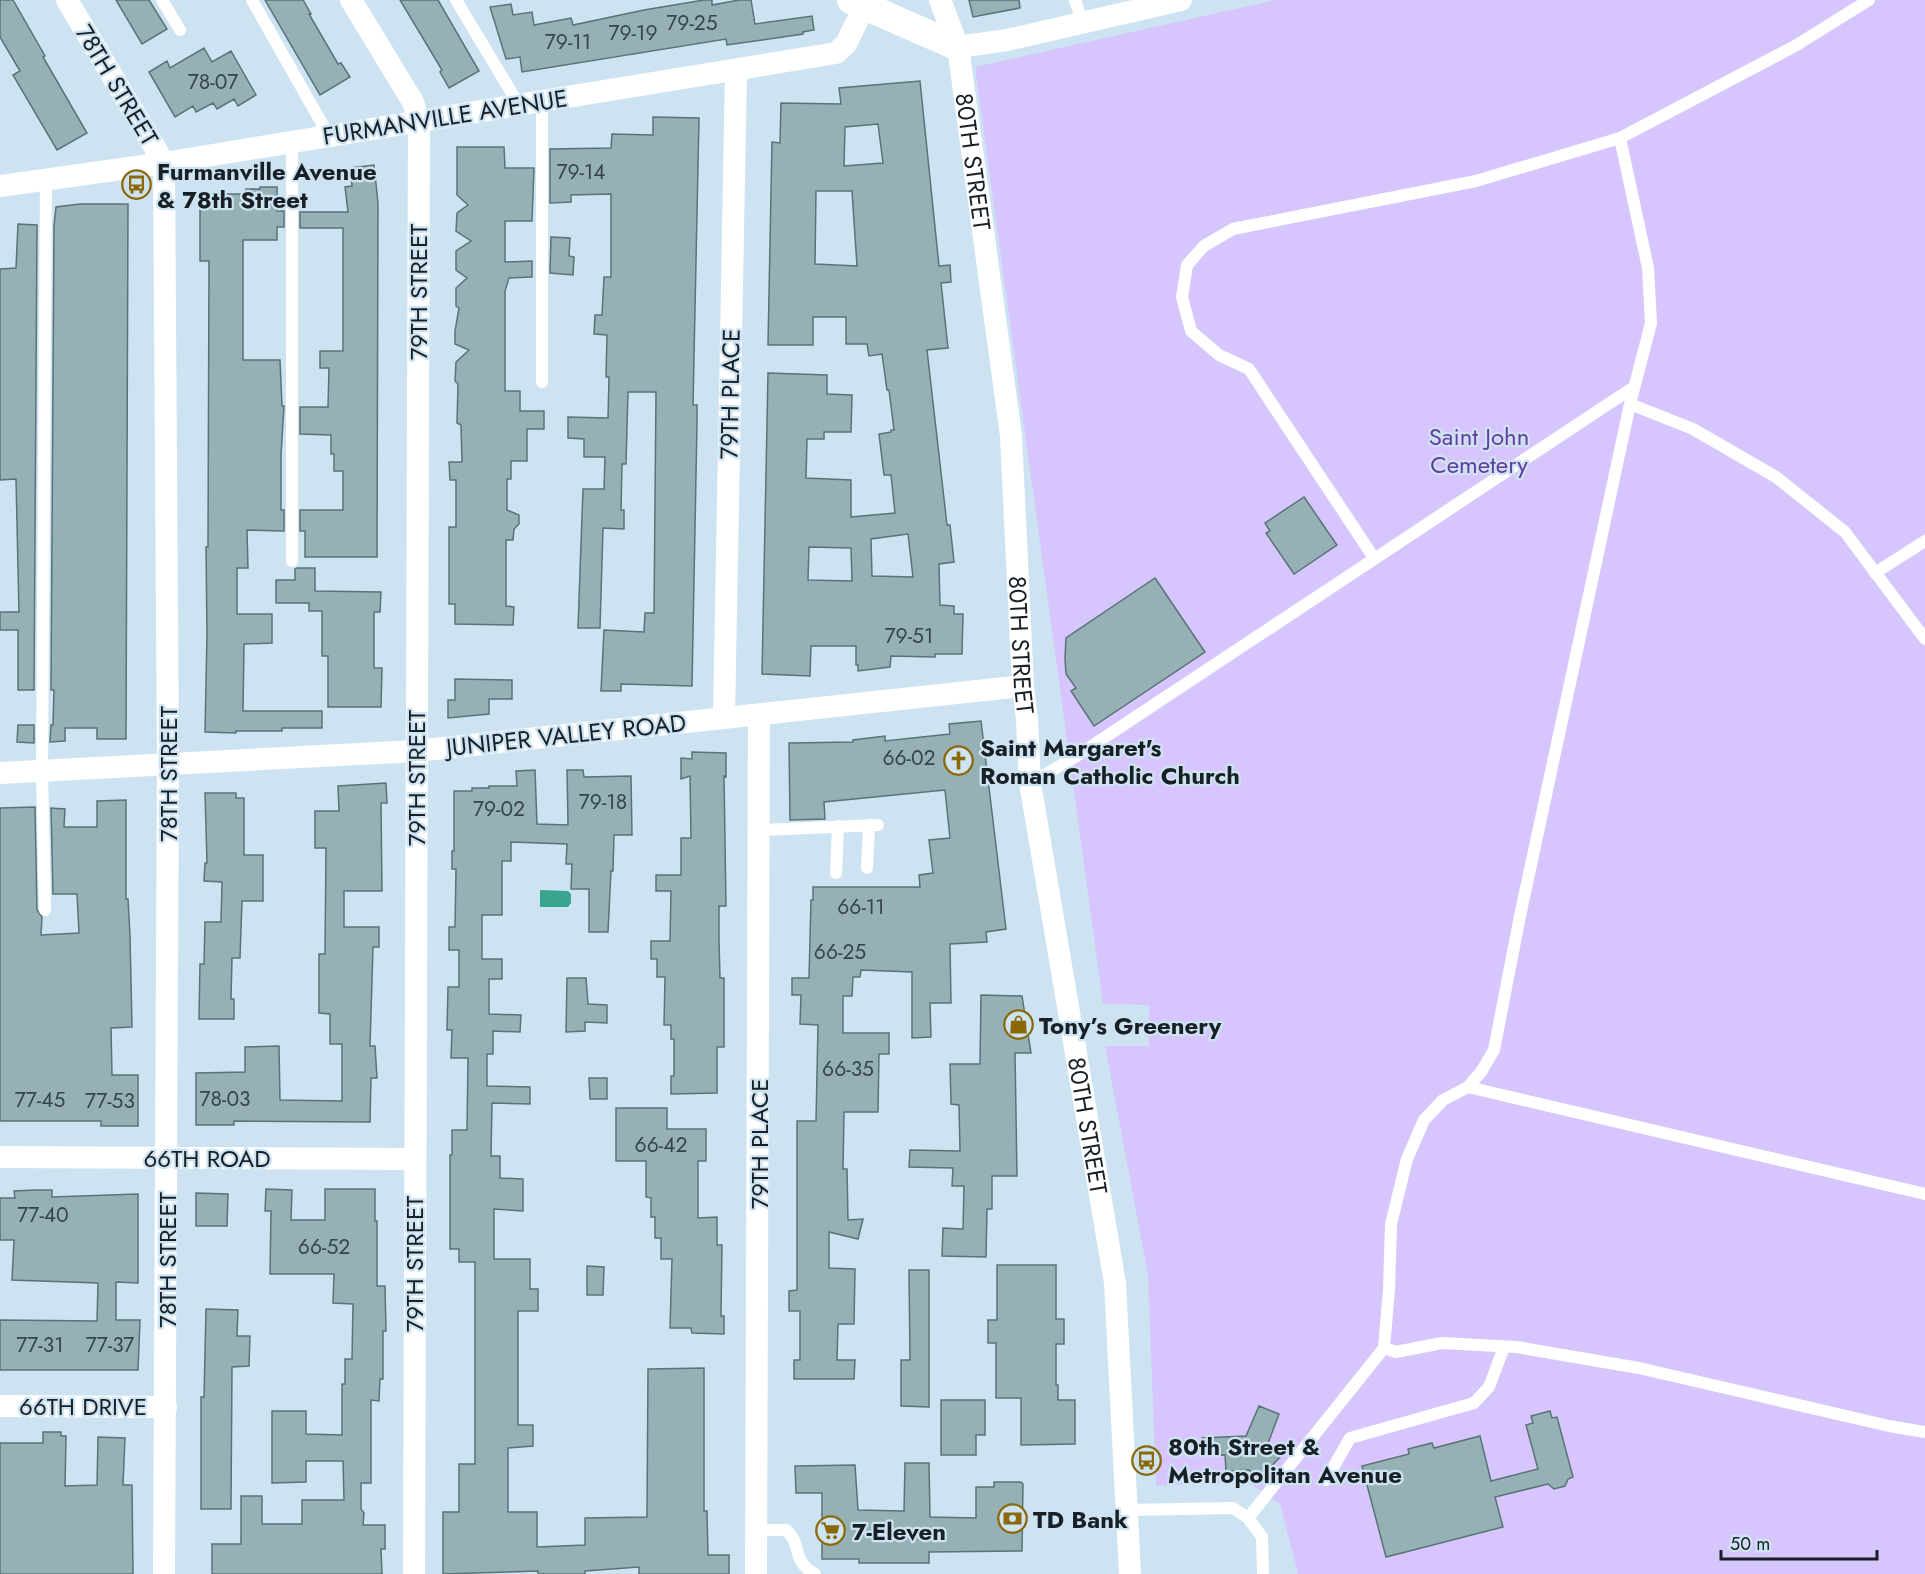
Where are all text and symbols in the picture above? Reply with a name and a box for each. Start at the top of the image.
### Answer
house number: 79-25 [666,8,718,38]
street label: 78TH STREET [67,18,167,152]
house number: 79-19 [608,18,658,48]
house number: 79-11 [545,27,591,57]
house number: 78-07 [188,67,238,97]
street label: FURMANVILLE AVENUE [320,80,570,154]
street label: 80TH STREET [947,91,1000,233]
place label: Furmanville Avenue & 78th Street [157,154,377,217]
house number: 79-14 [556,157,606,187]
bus stop icon: Furmanville Avenue & 78th Street [120,169,152,201]
street label: 79TH STREET [401,224,436,360]
street label: 79TH PLACE [711,328,749,460]
park label: Saint John Cemetery [1429,419,1529,482]
street label: 80TH STREET [1000,575,1044,716]
house number: 79-51 [885,621,933,651]
street label: JUNIPER VALLEY ROAD [441,705,688,765]
street label: 78TH STREET [151,706,186,842]
street label: 79TH STREET [399,710,434,846]
place label: Saint Margaret's Roman Catholic Church [980,730,1240,793]
house number: 66-02 [882,743,936,773]
church icon: Saint Margaret's Roman Catholic Church [943,745,975,777]
house number: 79-18 [579,787,627,817]
house number: 79-02 [473,794,525,824]
house number: 66-11 [837,892,885,922]
house number: 66-25 [814,937,866,967]
place label: Tony’s Greenery [1039,1008,1222,1043]
shop icon: Tony’s Greenery [1002,1009,1034,1041]
house number: 66-35 [822,1054,874,1084]
street label: 80TH STREET [1059,1054,1117,1197]
street label: 79TH PLACE [742,1079,777,1209]
house number: 78-03 [200,1084,250,1114]
house number: 77-45 [15,1085,65,1115]
house number: 77-53 [85,1086,135,1116]
house number: 66-42 [635,1130,687,1160]
street label: 66TH ROAD [143,1141,271,1176]
street label: 78TH STREET [150,1192,185,1328]
street label: 79TH STREET [397,1196,432,1332]
house number: 77-40 [17,1200,69,1230]
house number: 66-52 [298,1232,350,1262]
house number: 77-31 [16,1330,64,1360]
house number: 77-37 [86,1330,134,1360]
street label: 66TH DRIVE [19,1389,147,1424]
place label: 80th Street & Metropolitan Avenue [1168,1429,1402,1492]
bus stop icon: 80th Street & Metropolitan Avenue [1131,1444,1163,1476]
place label: TD Bank [1033,1502,1128,1537]
bank icon: TD Bank [996,1503,1028,1535]
place label: 7-Eleven [852,1514,946,1549]
supermarket icon: 7-Eleven [815,1515,847,1547]
scale bar [1721,1523,1877,1561]
text: 50 m [1730,1531,1770,1557]

